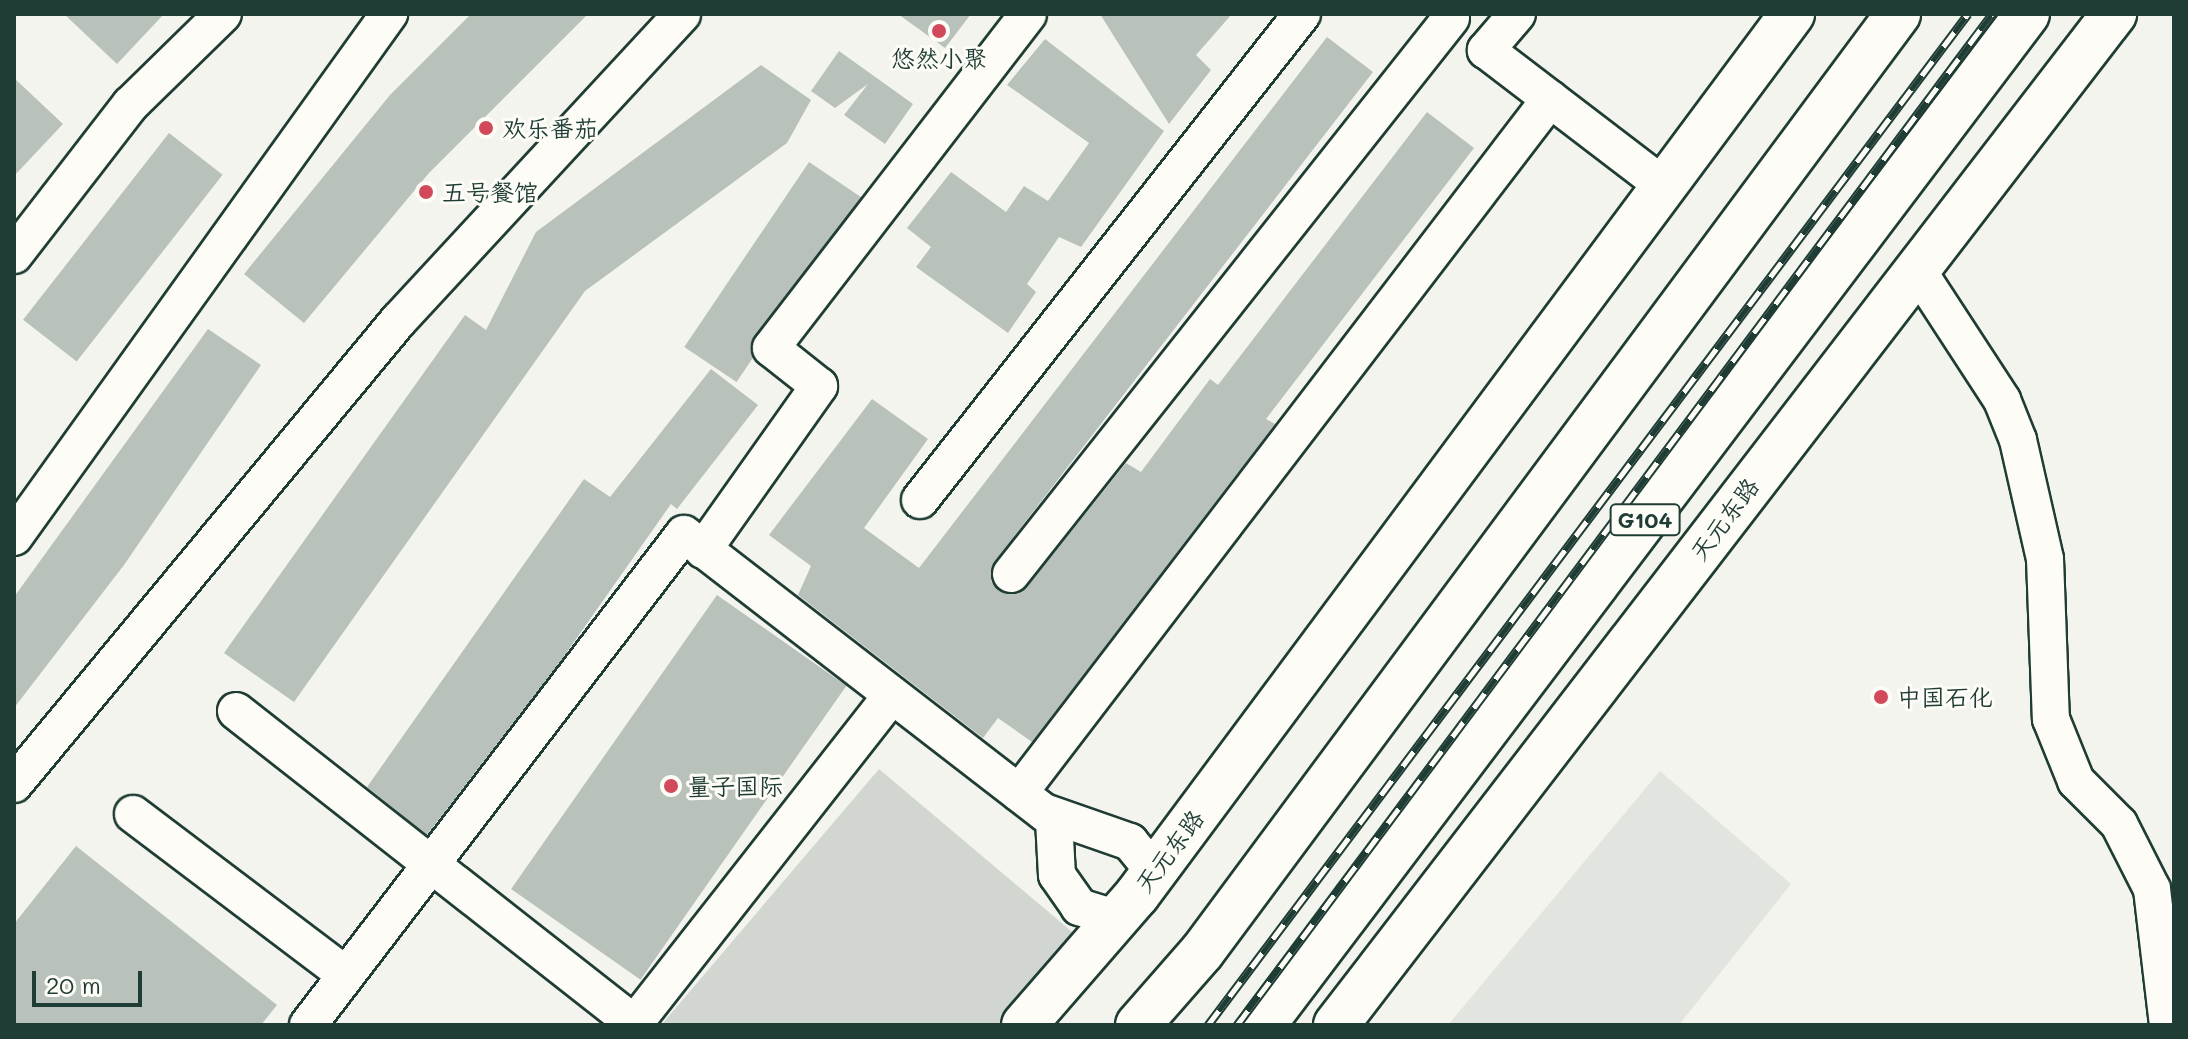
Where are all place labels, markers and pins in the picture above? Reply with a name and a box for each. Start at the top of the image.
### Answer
marker: 悠然小聚 [930,22,948,40]
place label: 悠然小聚 [891,44,987,72]
place label: 欢乐番茄 [502,114,598,142]
marker: 欢乐番茄 [477,119,495,137]
place label: 五号餐馆 [442,178,538,206]
marker: 五号餐馆 [417,183,435,201]
place label: 中国石化 [1897,683,1993,711]
marker: 中国石化 [1872,688,1890,706]
place label: 量子国际 [687,772,783,800]
marker: 量子国际 [662,777,680,795]

